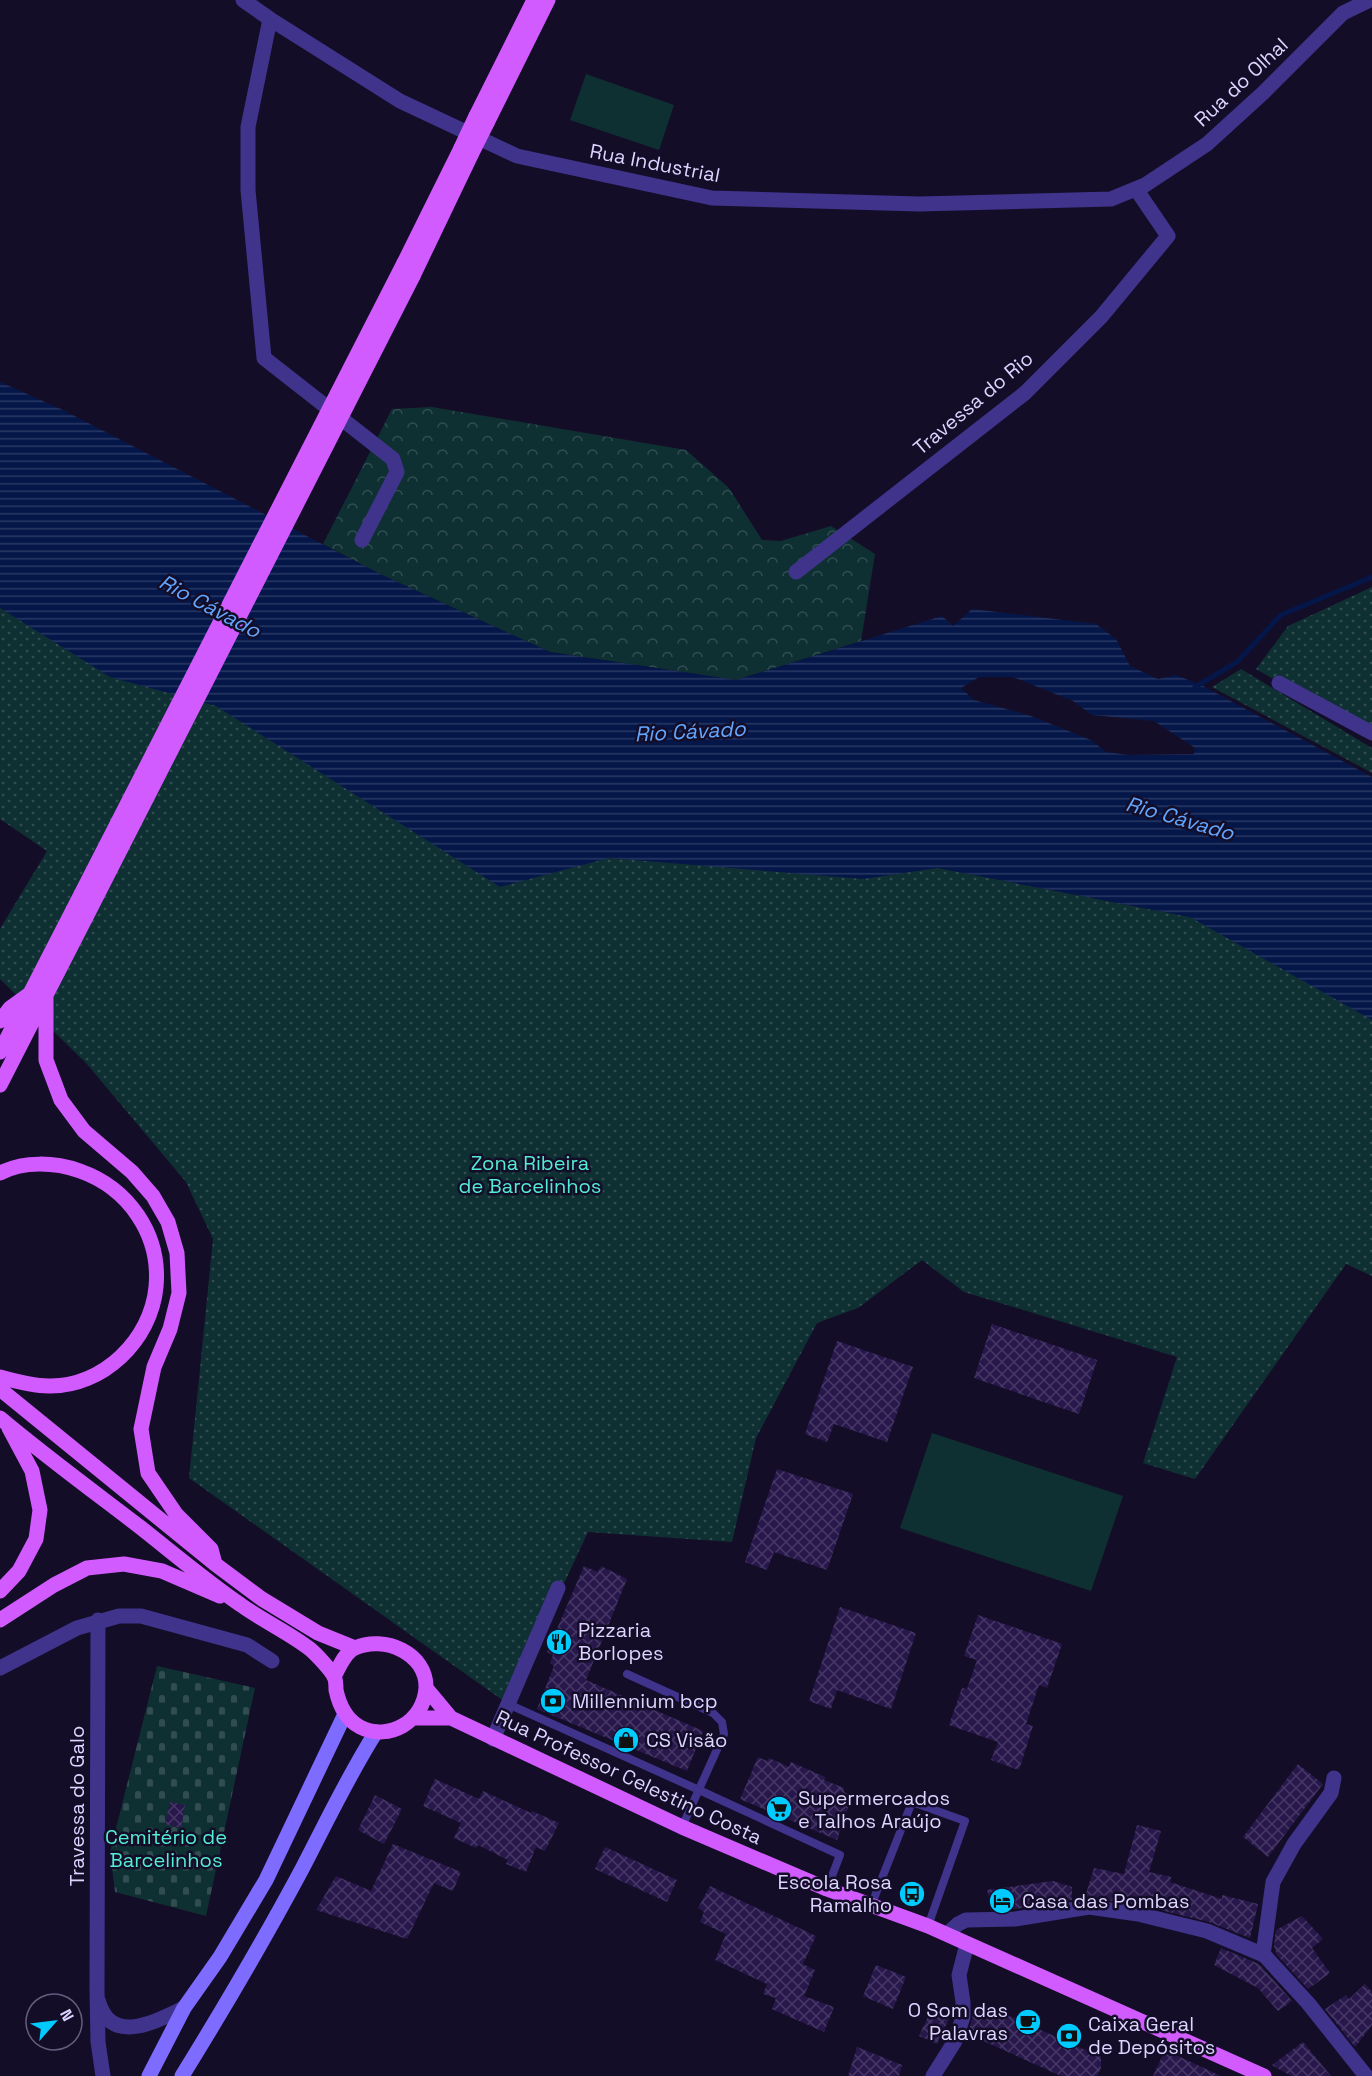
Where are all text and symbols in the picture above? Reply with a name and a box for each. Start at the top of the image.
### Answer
street label: Rua do Olhal [1189,32,1293,132]
street label: Rua Industrial [588,138,722,188]
street label: Travessa do Rio [908,345,1038,461]
water label: Rio Cávado [155,568,266,644]
water label: Rio Cávado [634,715,747,747]
water label: Rio Cávado [1123,790,1238,847]
park label: Zona Ribeira de Barcelinhos [459,1150,601,1199]
place label: Pizzaria Borlopes [578,1617,664,1666]
restaurant icon: Pizzaria Borlopes [544,1627,574,1657]
bank icon: Millennium bcp [538,1686,568,1716]
place label: Millennium bcp [572,1688,718,1714]
street label: Rua Professor Celestino Costa [492,1704,766,1850]
shop icon: CS Visão [611,1725,641,1755]
street label: Travessa do Galo [64,1726,90,1886]
place label: CS Visão [646,1727,727,1753]
place label: Supermercados e Talhos Araújo [798,1785,950,1834]
supermarket icon: Supermercados e Talhos Araújo [764,1794,794,1824]
park label: Cemitério de Barcelinhos [105,1824,227,1873]
place label: Escola Rosa Ramalho [777,1869,892,1918]
bus stop icon: Escola Rosa Ramalho [897,1879,927,1909]
hotel icon: Casa das Pombas [987,1886,1017,1916]
place label: Casa das Pombas [1022,1888,1189,1914]
north arrow [24,1992,84,2052]
place label: O Som das Palavras [908,1997,1008,2046]
text: N [55,2006,79,2025]
cafe icon: O Som das Palavras [1013,2007,1043,2037]
place label: Caixa Geral de Depósitos [1088,2011,1215,2060]
bank icon: Caixa Geral de Depósitos [1054,2021,1084,2051]

